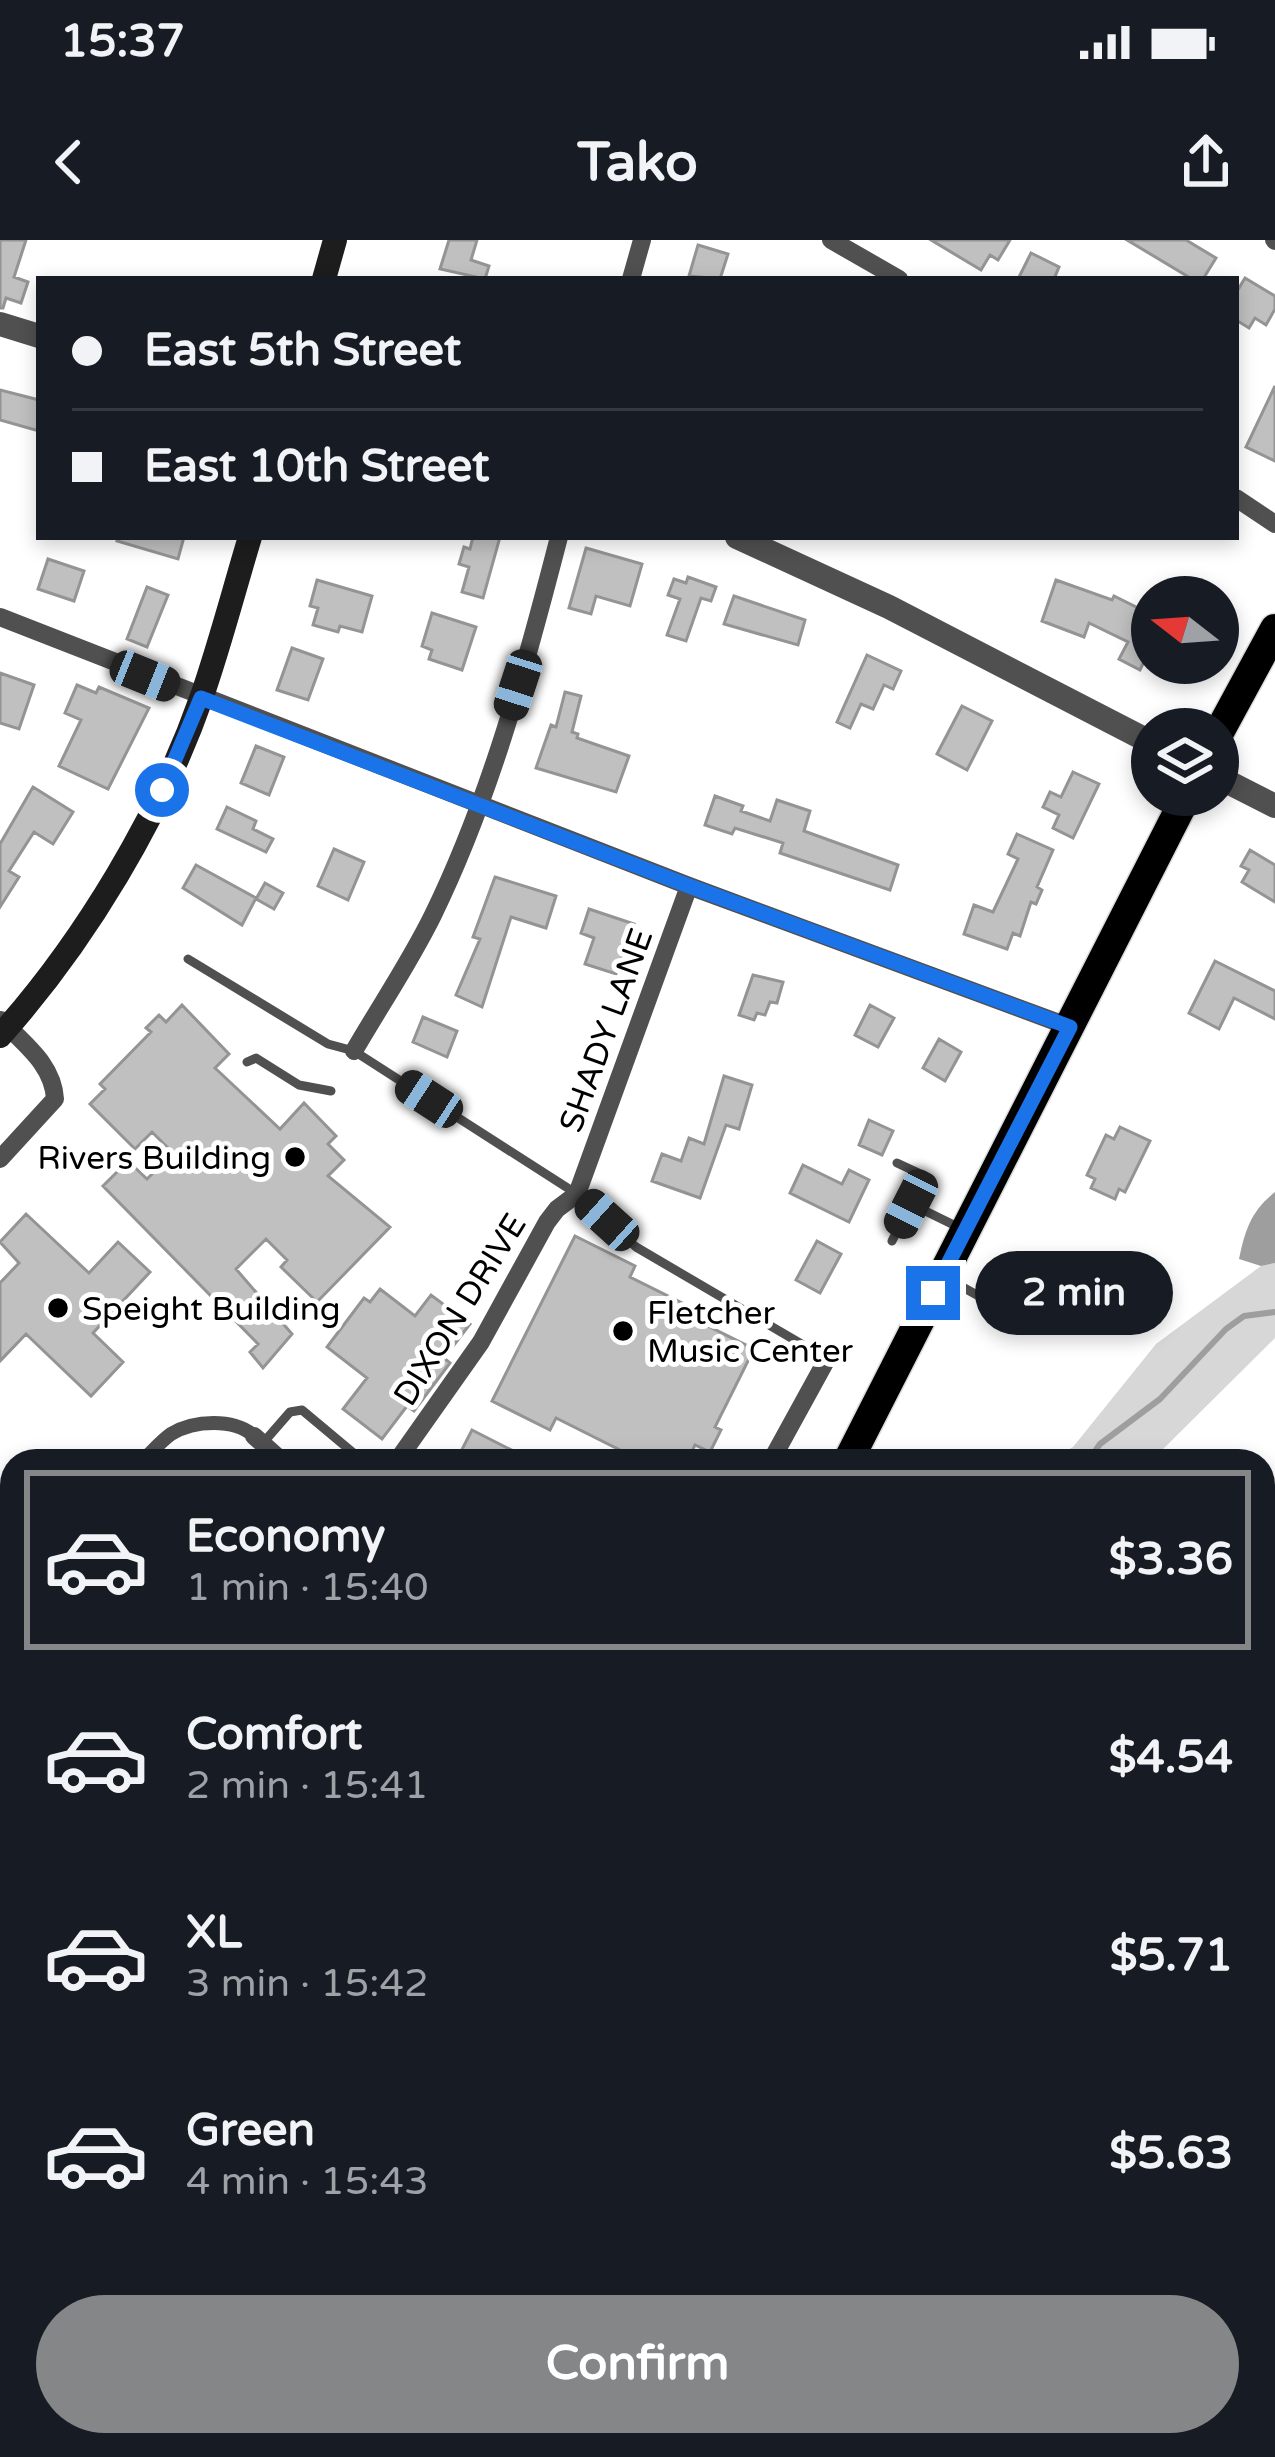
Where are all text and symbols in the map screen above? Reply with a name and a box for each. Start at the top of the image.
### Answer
text: 15:37 [60,15,185,69]
icon: back [36,129,102,195]
icon: share [1173,129,1239,195]
text: Tako [577,130,698,195]
text: East 5th Street [144,324,461,378]
text: East 10th Street [144,440,489,494]
north arrow [1131,576,1239,684]
map controls [1131,576,1239,816]
car [490,645,546,725]
car [105,646,185,706]
button: layers [1131,708,1239,816]
route start [135,763,189,817]
street label: SHADY LANE [552,923,661,1138]
car [389,1064,469,1134]
place label: Rivers Building [37,1139,271,1178]
marker: Rivers Building [282,1144,308,1170]
car [879,1164,943,1244]
car [568,1183,646,1257]
street label: DIXON DRIVE [386,1207,535,1413]
callout: 2 min [975,1251,1173,1335]
route end [906,1266,960,1320]
text: 2 min [1022,1269,1126,1316]
place label: Speight Building [82,1290,341,1329]
place label: Fletcher Music Center [647,1294,854,1371]
marker: Speight Building [45,1295,71,1321]
marker: Fletcher Music Center [610,1318,636,1344]
icon: car [42,1506,150,1614]
text: Economy [186,1510,385,1564]
text: $3.36 [1109,1533,1233,1587]
text: 1 min · 15:40 [186,1564,428,1611]
icon: car [42,1704,150,1812]
text: Comfort [186,1708,362,1762]
text: $4.54 [1109,1731,1233,1785]
text: 2 min · 15:41 [186,1762,428,1809]
icon: car [42,1902,150,2010]
text: XL [186,1906,242,1960]
text: $5.71 [1110,1929,1233,1983]
text: 3 min · 15:42 [186,1960,428,2007]
icon: car [42,2100,150,2208]
text: Green [186,2104,315,2158]
text: $5.63 [1109,2127,1233,2181]
text: 4 min · 15:43 [186,2158,428,2205]
button: Confirm [36,2295,1239,2433]

